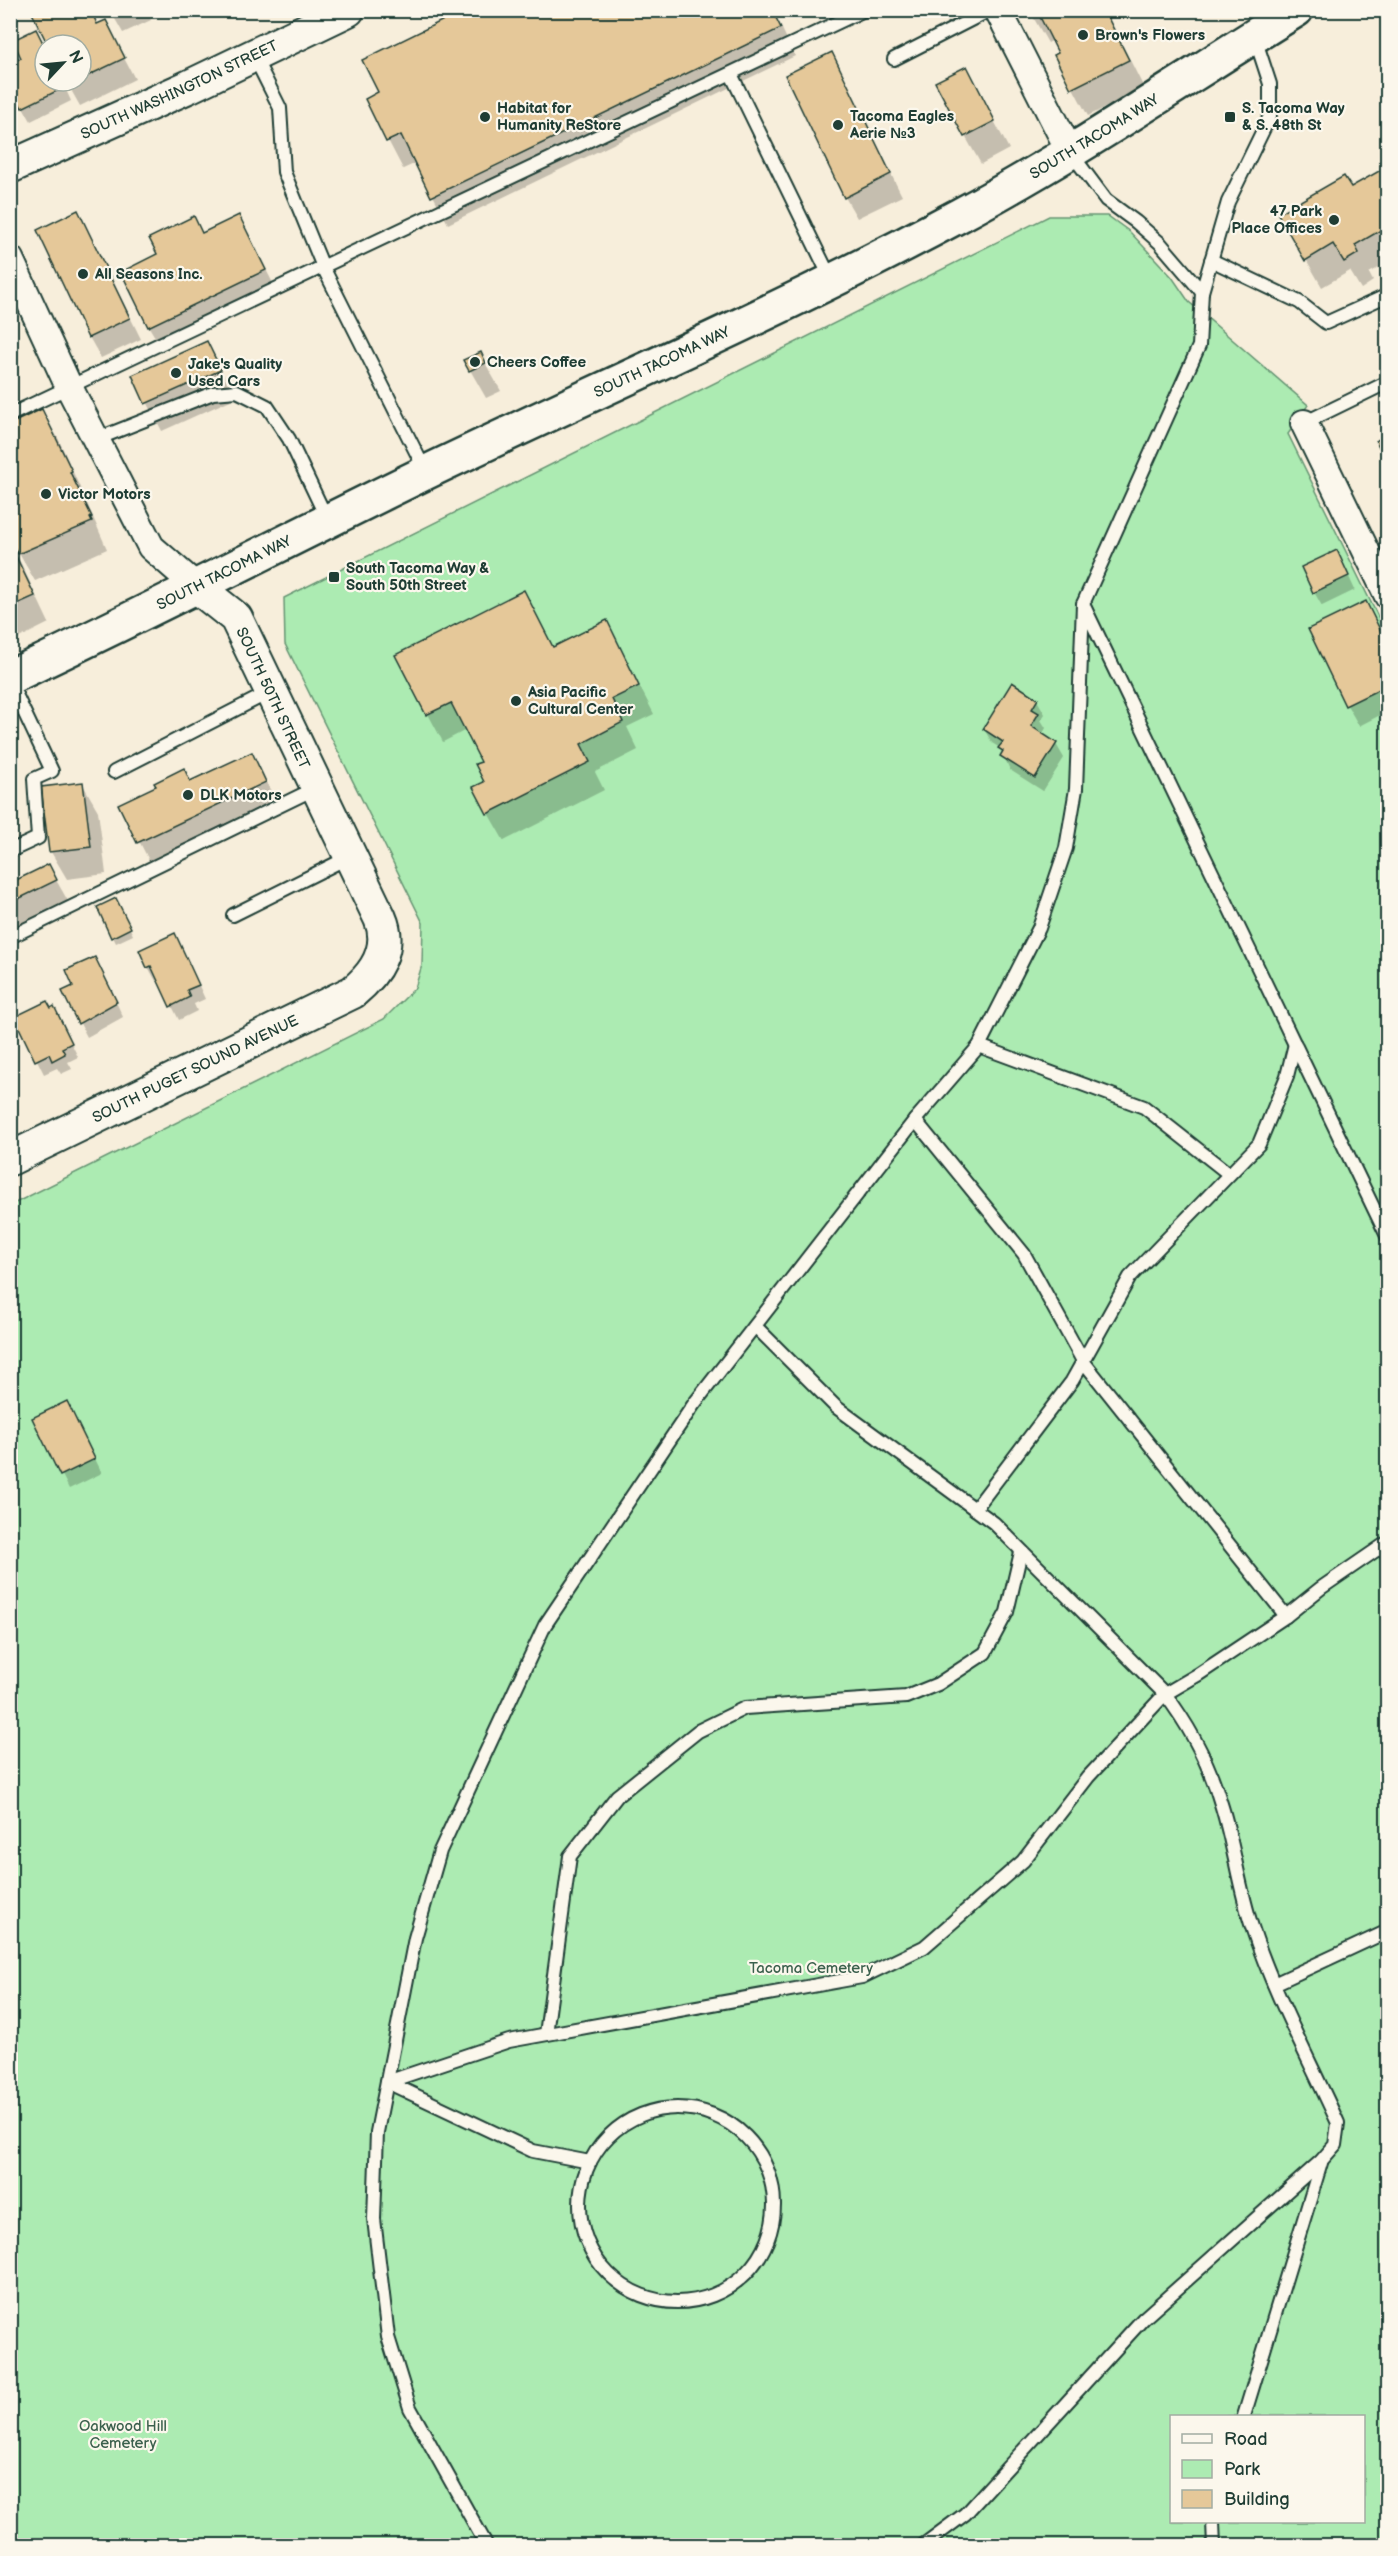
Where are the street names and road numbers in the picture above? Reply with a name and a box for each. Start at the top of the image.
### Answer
street label: SOUTH WASHINGTON STREET [78,36,281,144]
street label: SOUTH TACOMA WAY [1027,90,1163,184]
street label: SOUTH TACOMA WAY [591,322,733,402]
street label: SOUTH TACOMA WAY [154,531,295,615]
street label: SOUTH 50TH STREET [231,624,314,772]
street label: SOUTH PUGET SOUND AVENUE [89,1011,302,1127]

